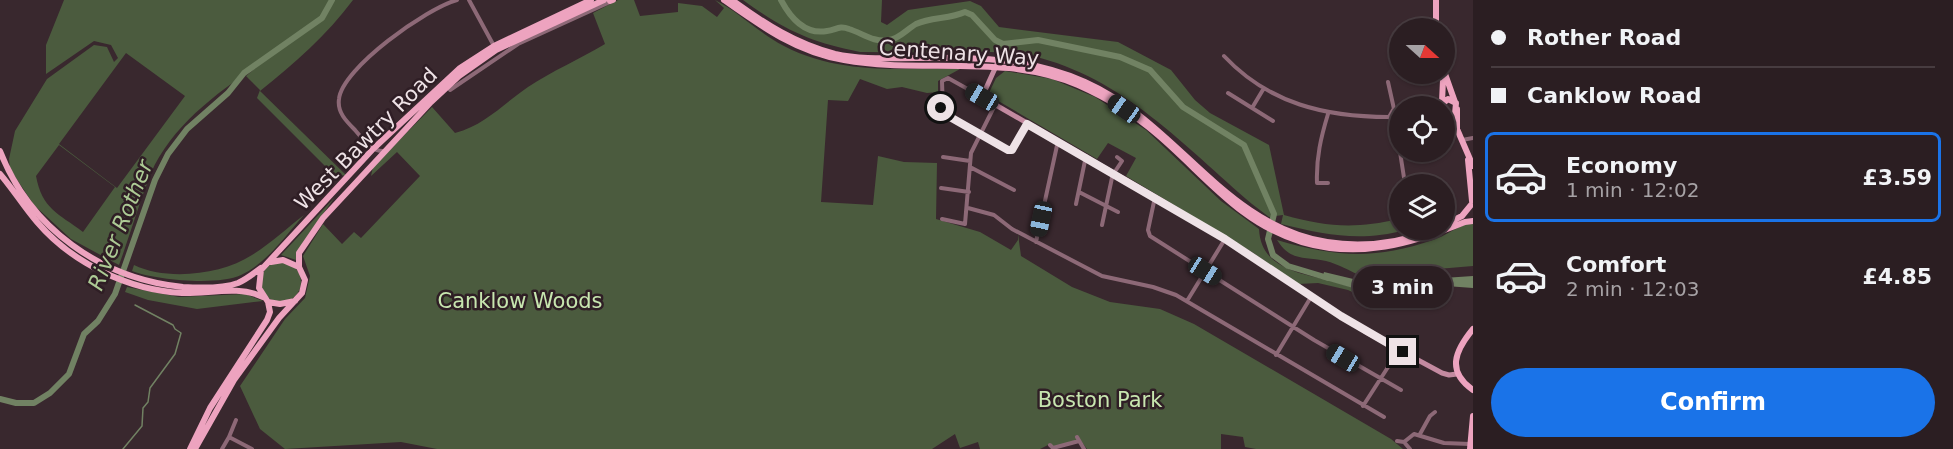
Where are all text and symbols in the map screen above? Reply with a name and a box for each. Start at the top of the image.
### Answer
north arrow [1389,18,1455,84]
map controls [1389,18,1455,240]
text: Rother Road [1527,25,1681,50]
street label: Centenary Way [878,35,1040,71]
street label: West Bawtry Road [290,63,442,215]
car [962,80,1002,114]
text: Canklow Road [1527,83,1702,108]
car [1104,91,1144,127]
route start [927,94,954,121]
button: locate [1389,96,1455,162]
icon: car [1494,150,1548,204]
text: Economy [1566,153,1677,178]
water label: River Rother [83,155,159,294]
text: £3.59 [1862,165,1932,190]
button: layers [1389,174,1455,240]
text: 1 min · 12:02 [1566,178,1700,202]
car [1028,200,1054,238]
icon: car [1494,249,1548,303]
text: Comfort [1566,252,1666,277]
car [1185,254,1225,288]
text: £4.85 [1862,264,1932,289]
callout: 3 min [1354,265,1452,307]
text: 3 min [1371,275,1434,299]
text: 2 min · 12:03 [1566,277,1700,301]
park label: Canklow Woods [437,289,603,313]
route end [1389,338,1416,365]
car [1323,341,1363,375]
button: Confirm [1491,368,1935,437]
park label: Boston Park [1038,388,1163,412]

